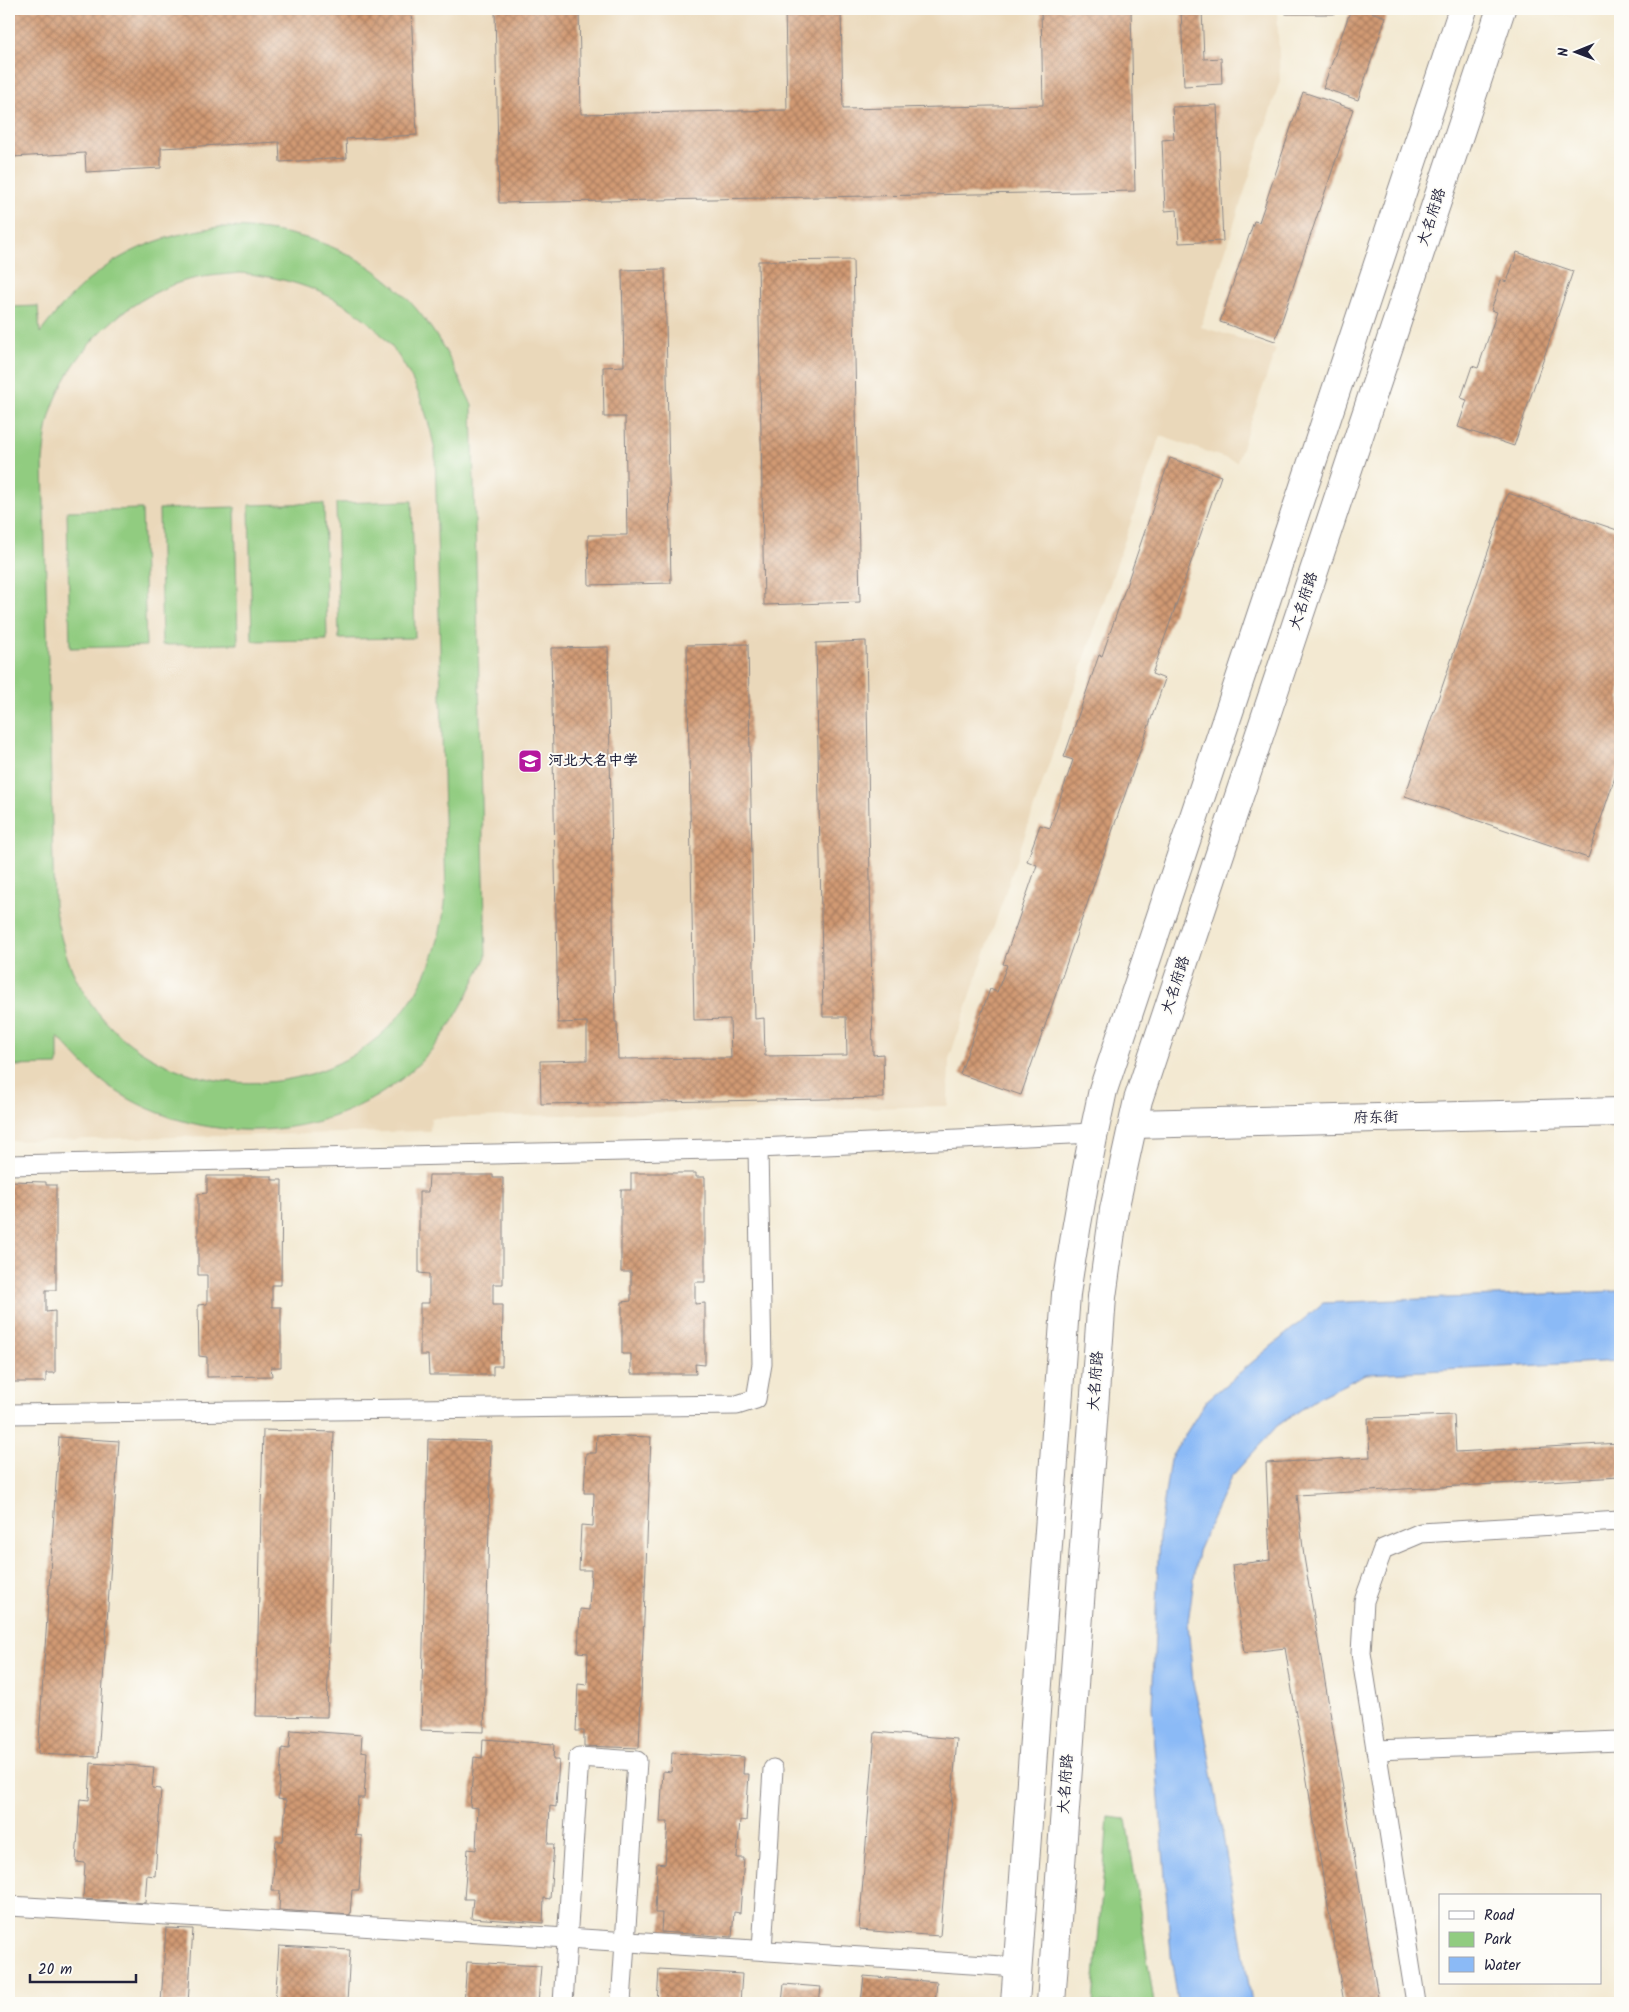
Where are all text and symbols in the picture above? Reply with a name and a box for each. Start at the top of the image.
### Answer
north arrow [1552,28,1602,78]
text: N [1553,47,1575,57]
street label: 大名府路 [1411,185,1453,249]
street label: 大名府路 [1283,569,1325,633]
school or university icon: 河北大名中学 [517,748,543,774]
place label: 河北大名中学 [548,749,638,773]
street label: 大名府路 [1155,953,1197,1017]
street label: 府东街 [1353,1106,1399,1130]
street label: 大名府路 [1082,1350,1110,1412]
street label: 大名府路 [1052,1753,1080,1815]
legend [1439,1894,1602,1984]
text: Road [1484,1904,1515,1928]
text: Park [1484,1928,1512,1952]
scale bar [30,1952,136,1984]
text: Water [1484,1954,1521,1978]
text: 20 m [38,1958,72,1982]

